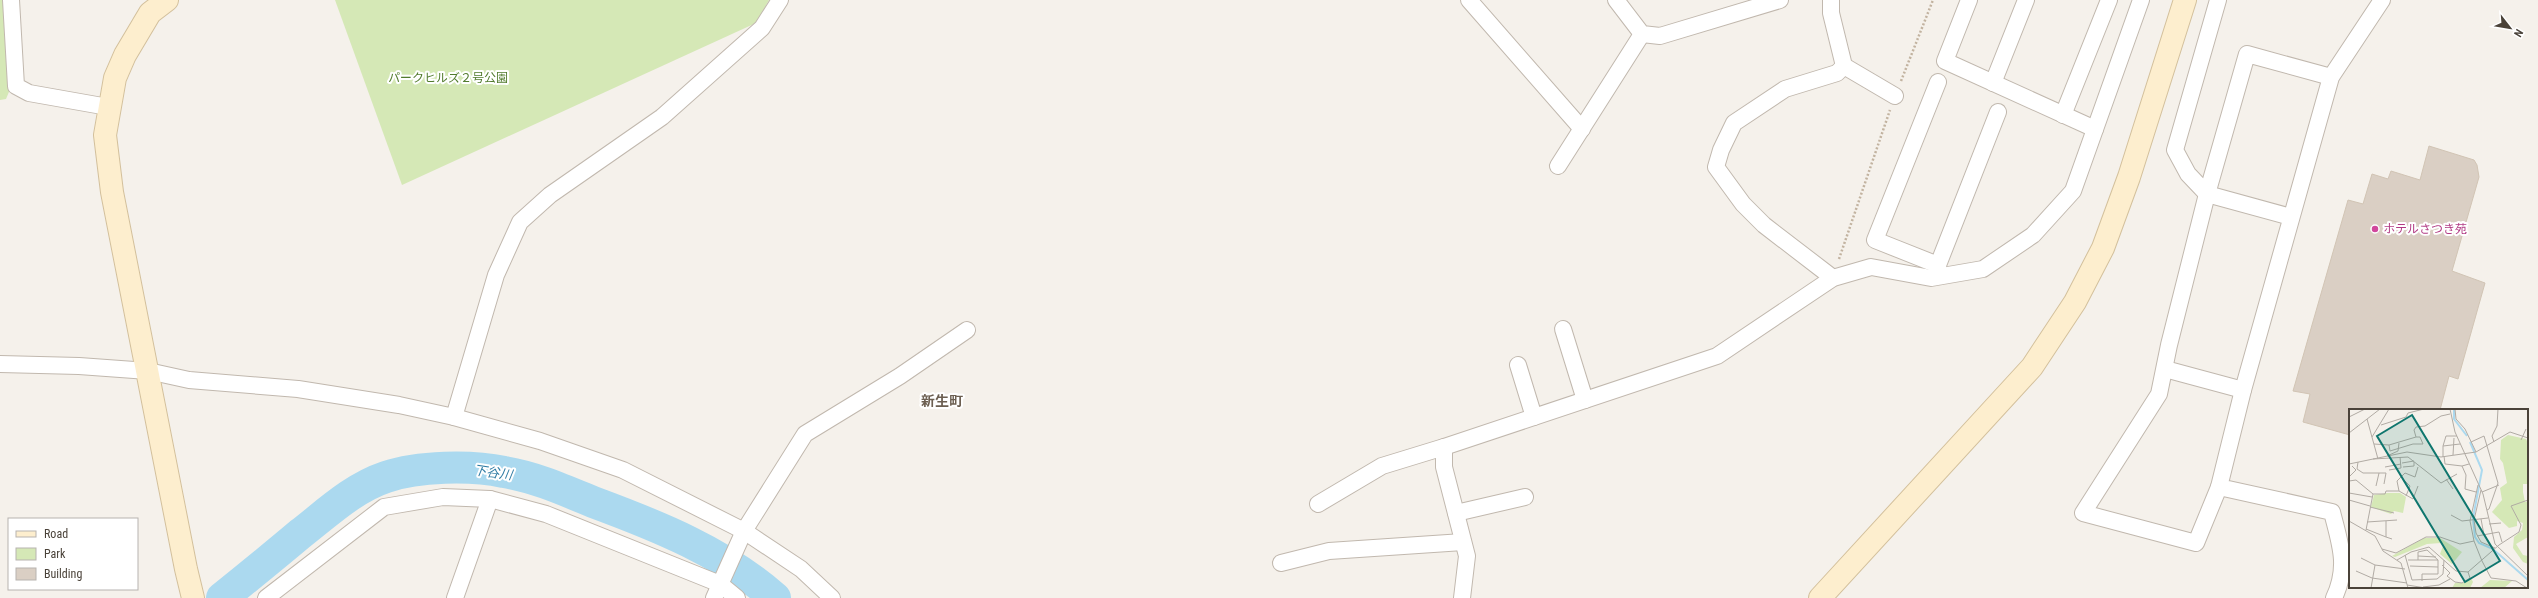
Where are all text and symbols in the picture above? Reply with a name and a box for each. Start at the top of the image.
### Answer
north arrow [2490,8,2530,48]
text: N [2511,27,2525,39]
park label: パークヒルズ２号公園 [388,71,508,85]
place label: ホテルさつき苑 [2383,222,2467,236]
marker: ホテルさつき苑 [2370,224,2380,234]
district label: 新生町 [921,393,963,409]
inset map [2349,409,2528,588]
water label: 下谷川 [473,462,515,483]
legend [8,518,138,590]
text: Road [44,527,68,541]
text: Park [44,547,66,561]
text: Building [44,567,82,581]

